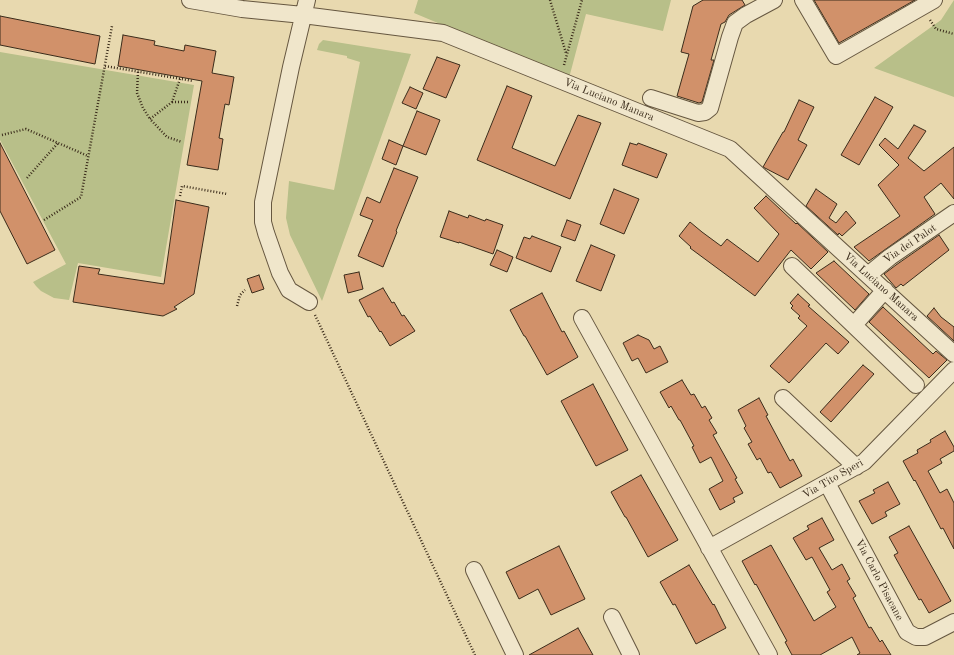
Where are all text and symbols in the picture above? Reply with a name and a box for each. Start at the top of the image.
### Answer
street label: Via Luciano Manara [562,76,656,124]
street label: Via dei Palot [881,221,939,267]
street label: Via Luciano Manara [841,250,921,324]
street label: Via Tito Speri [800,456,866,502]
street label: Via Carlo Pisacane [852,537,906,623]

